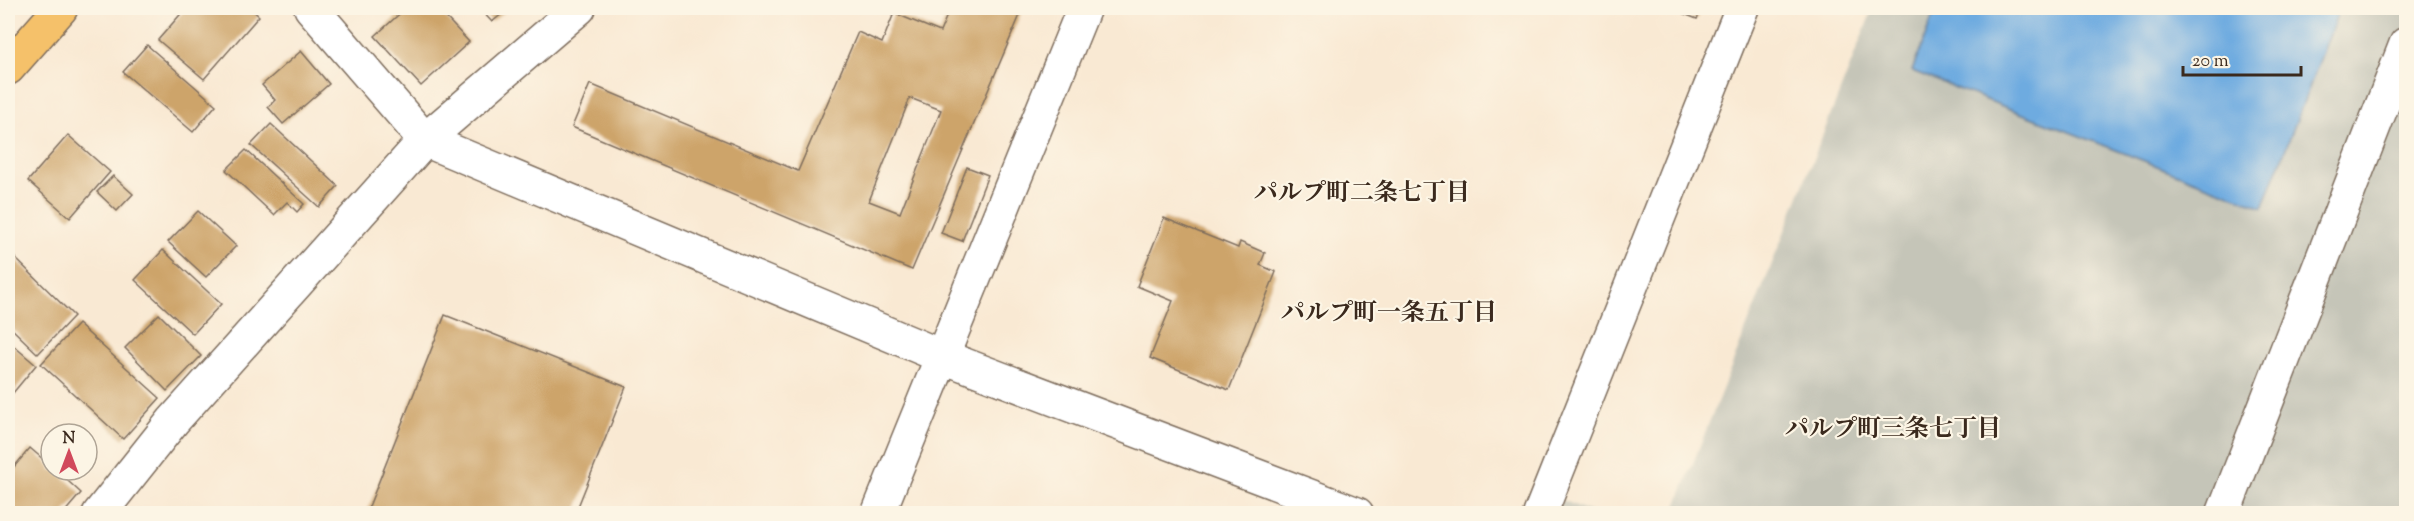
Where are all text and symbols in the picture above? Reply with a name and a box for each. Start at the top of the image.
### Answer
scale bar [2183,39,2302,77]
text: 20 m [2192,49,2229,75]
district label: パルプ町二条七丁目 [1254,177,1470,211]
district label: パルプ町一条五丁目 [1281,297,1497,331]
district label: パルプ町三条七丁目 [1785,413,2001,447]
north arrow [39,422,99,482]
text: N [63,428,76,451]

